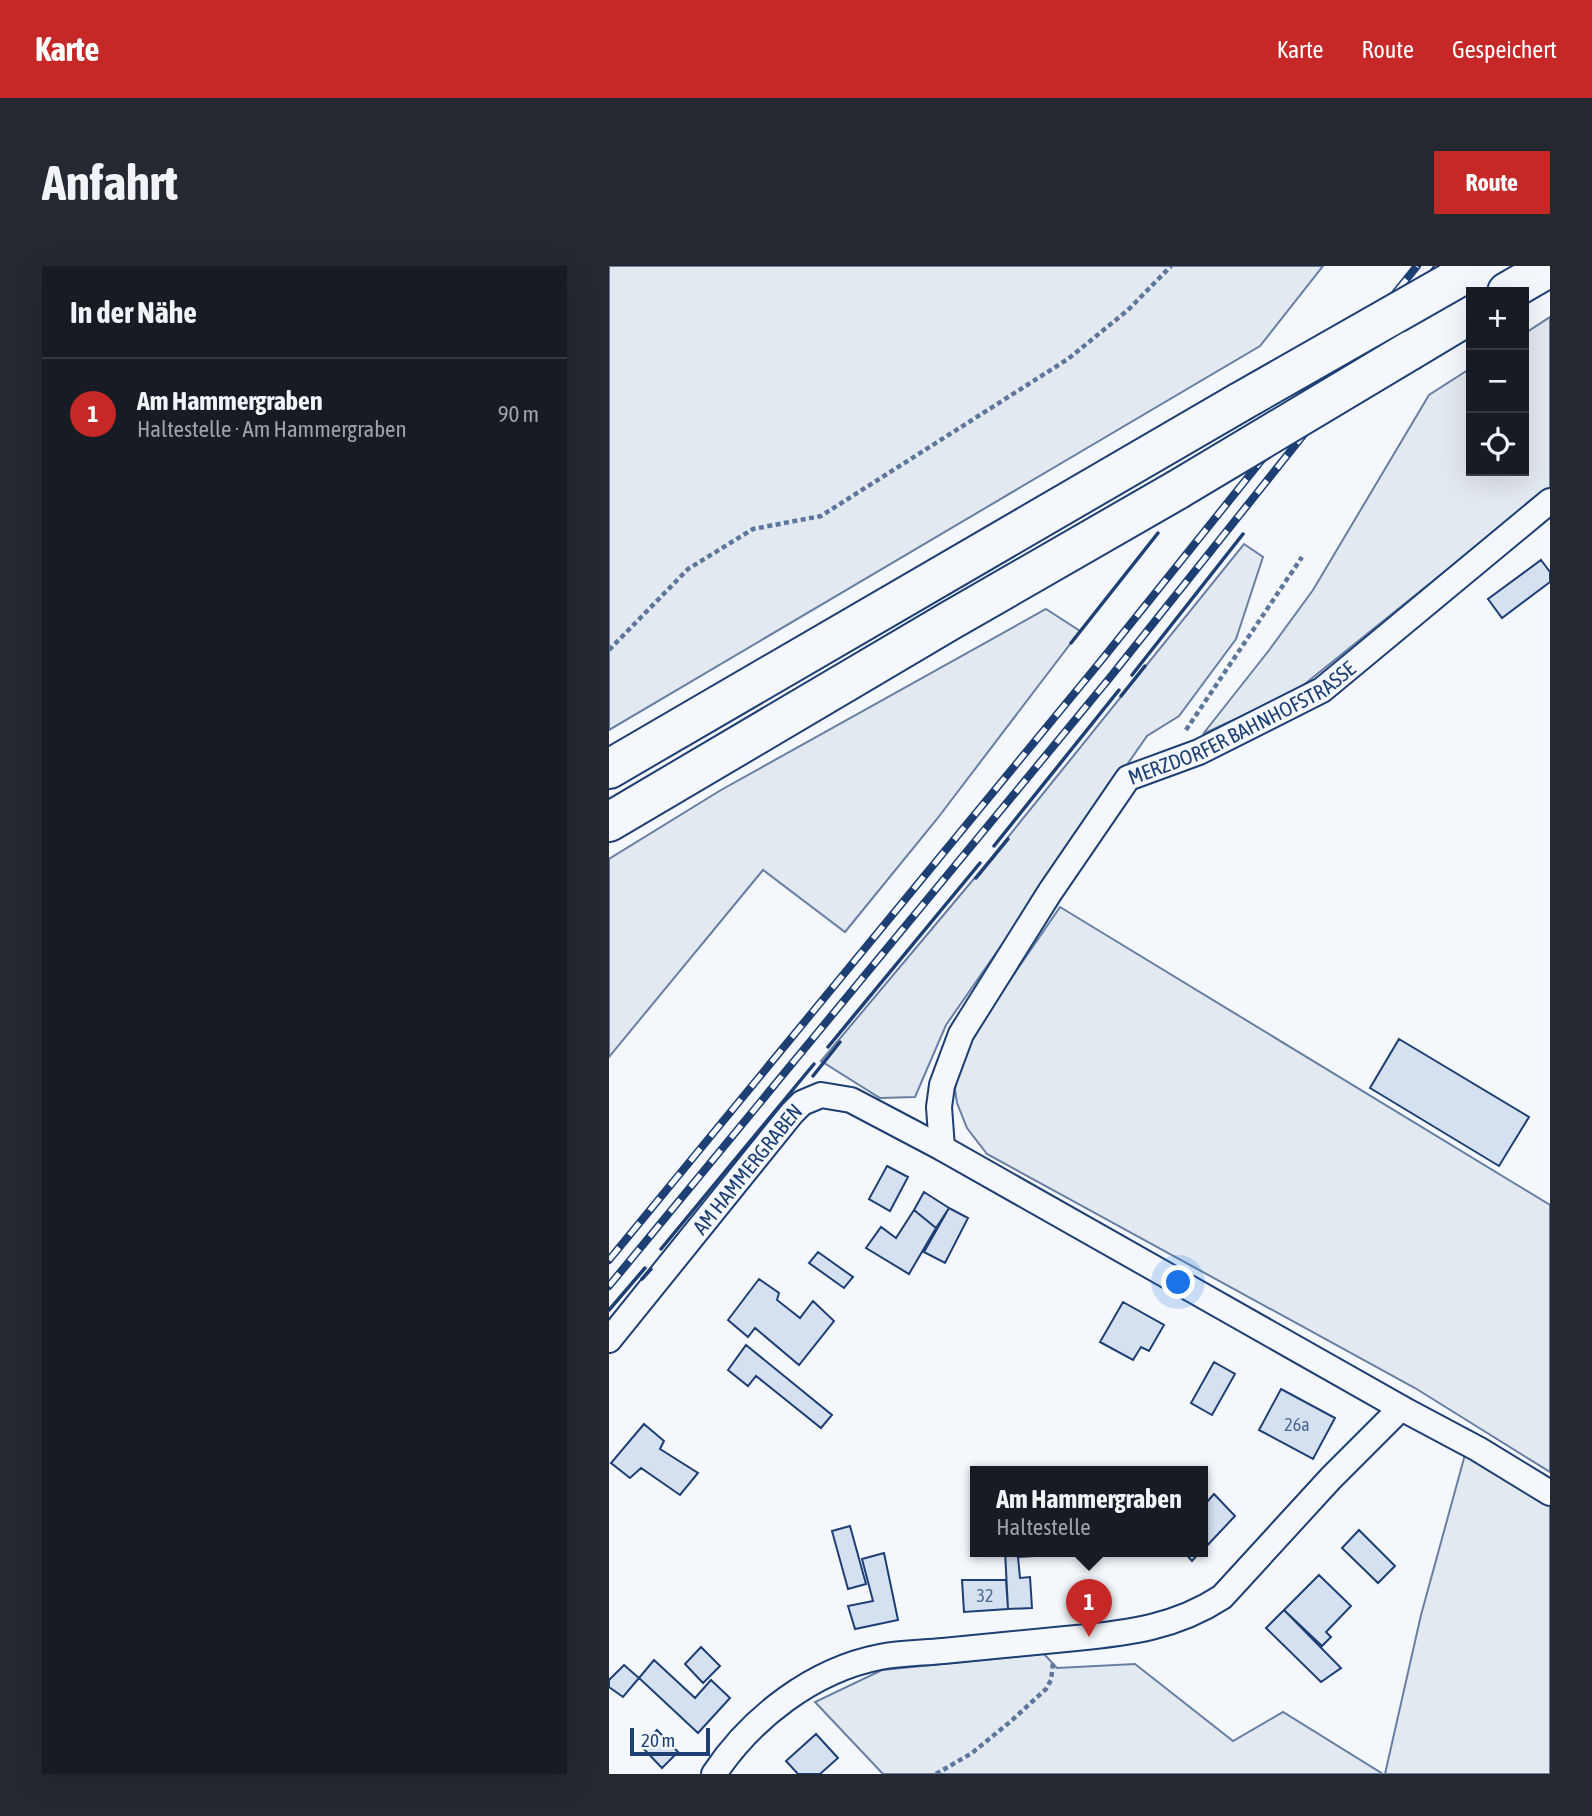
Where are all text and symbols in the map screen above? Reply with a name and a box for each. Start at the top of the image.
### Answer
text: Karte [35,30,99,68]
text: Karte [1277,36,1323,63]
text: Route [1361,36,1414,63]
text: Gespeichert [1452,36,1557,63]
button: Route [1434,151,1550,214]
text: Anfahrt [42,154,178,210]
map controls [1466,287,1529,476]
button: + [1466,287,1529,350]
text: In der Nähe [70,295,197,329]
button: − [1466,350,1529,413]
text: Am Hammergraben [137,386,323,416]
text: 1 [88,401,98,427]
text: 90 m [498,401,539,427]
button: locate [1466,413,1529,476]
text: Haltestelle · Am Hammergraben [137,416,407,442]
street label: MERZDORFER BAHNHOFSTRASSE [1125,656,1360,789]
street label: AM HAMMERGRABEN [687,1098,807,1239]
your location [1161,1265,1195,1299]
house number: 26a [1284,1414,1310,1435]
popup [970,1466,1208,1557]
text: Am Hammergraben [996,1484,1182,1514]
text: Haltestelle [996,1514,1091,1540]
pin: 1 [1066,1579,1112,1637]
house number: 32 [977,1585,993,1606]
scale bar [630,1725,711,1757]
text: 20 m [641,1729,675,1751]

